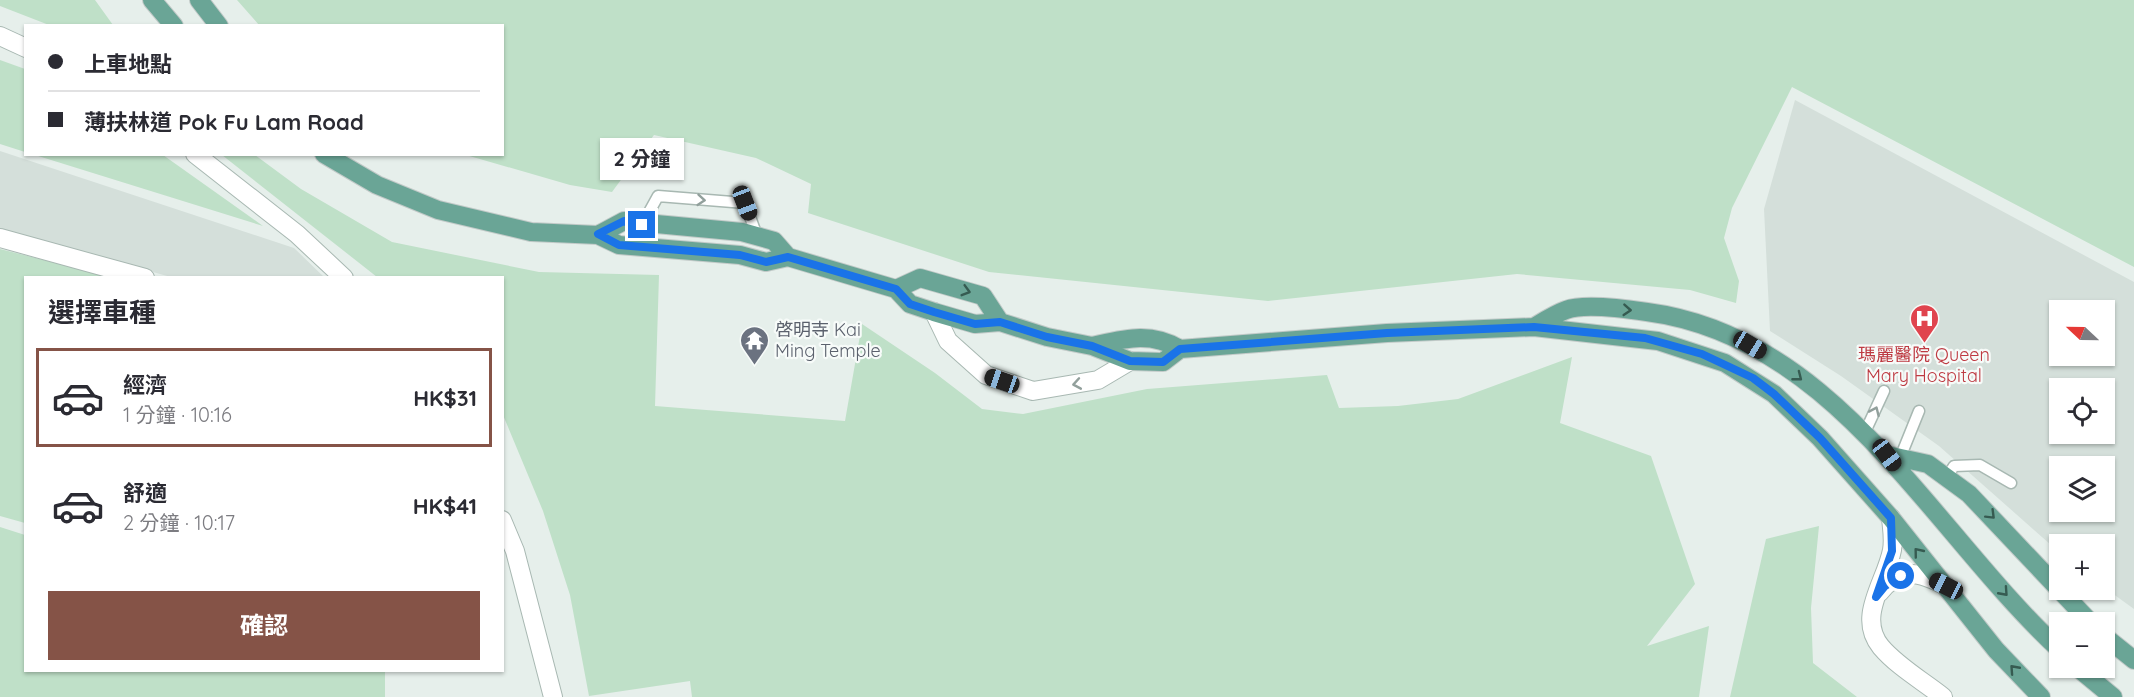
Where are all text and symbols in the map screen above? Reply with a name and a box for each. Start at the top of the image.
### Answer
text: 上車地點 [84,50,172,78]
text: 薄扶林道 Pok Fu Lam Road [84,108,364,136]
callout: 2 分鐘 [600,138,684,180]
text: 2 分鐘 [614,146,670,171]
car [730,183,760,223]
one-way arrow [697,193,706,206]
route end [628,211,655,238]
one-way arrow [960,284,971,296]
text: 選擇車種 [48,295,156,329]
north arrow [2049,300,2115,366]
map controls [2049,300,2115,678]
hospital icon: 瑪麗醫院 Queen Mary Hospital [1908,302,1940,344]
one-way arrow [1622,303,1631,316]
place label: 啓明寺 Kai Ming Temple [775,318,881,362]
temple icon: 啓明寺 Kai Ming Temple [738,324,770,366]
car [1730,328,1770,362]
place label: 瑪麗醫院 Queen Mary Hospital [1858,343,1990,387]
car [982,367,1022,395]
one-way arrow [1792,369,1803,380]
icon: car [51,371,105,425]
text: 經濟 [123,371,167,399]
one-way arrow [1073,377,1083,390]
button: locate [2049,378,2115,444]
text: HK$31 [413,384,477,412]
text: 1 分鐘 · 10:16 [123,402,232,427]
one-way arrow [1867,407,1879,418]
car [1869,435,1905,475]
button: layers [2049,456,2115,522]
icon: car [51,479,105,533]
text: 舒適 [123,479,167,507]
text: HK$41 [413,492,477,520]
one-way arrow [1983,508,1994,519]
text: 2 分鐘 · 10:17 [123,510,235,535]
button: + [2049,534,2115,600]
one-way arrow [1915,548,1926,559]
route start [1887,562,1914,589]
car [1926,570,1966,602]
one-way arrow [1997,585,2008,596]
button: 確認 [48,591,480,660]
button: − [2049,612,2115,678]
one-way arrow [2010,665,2021,676]

